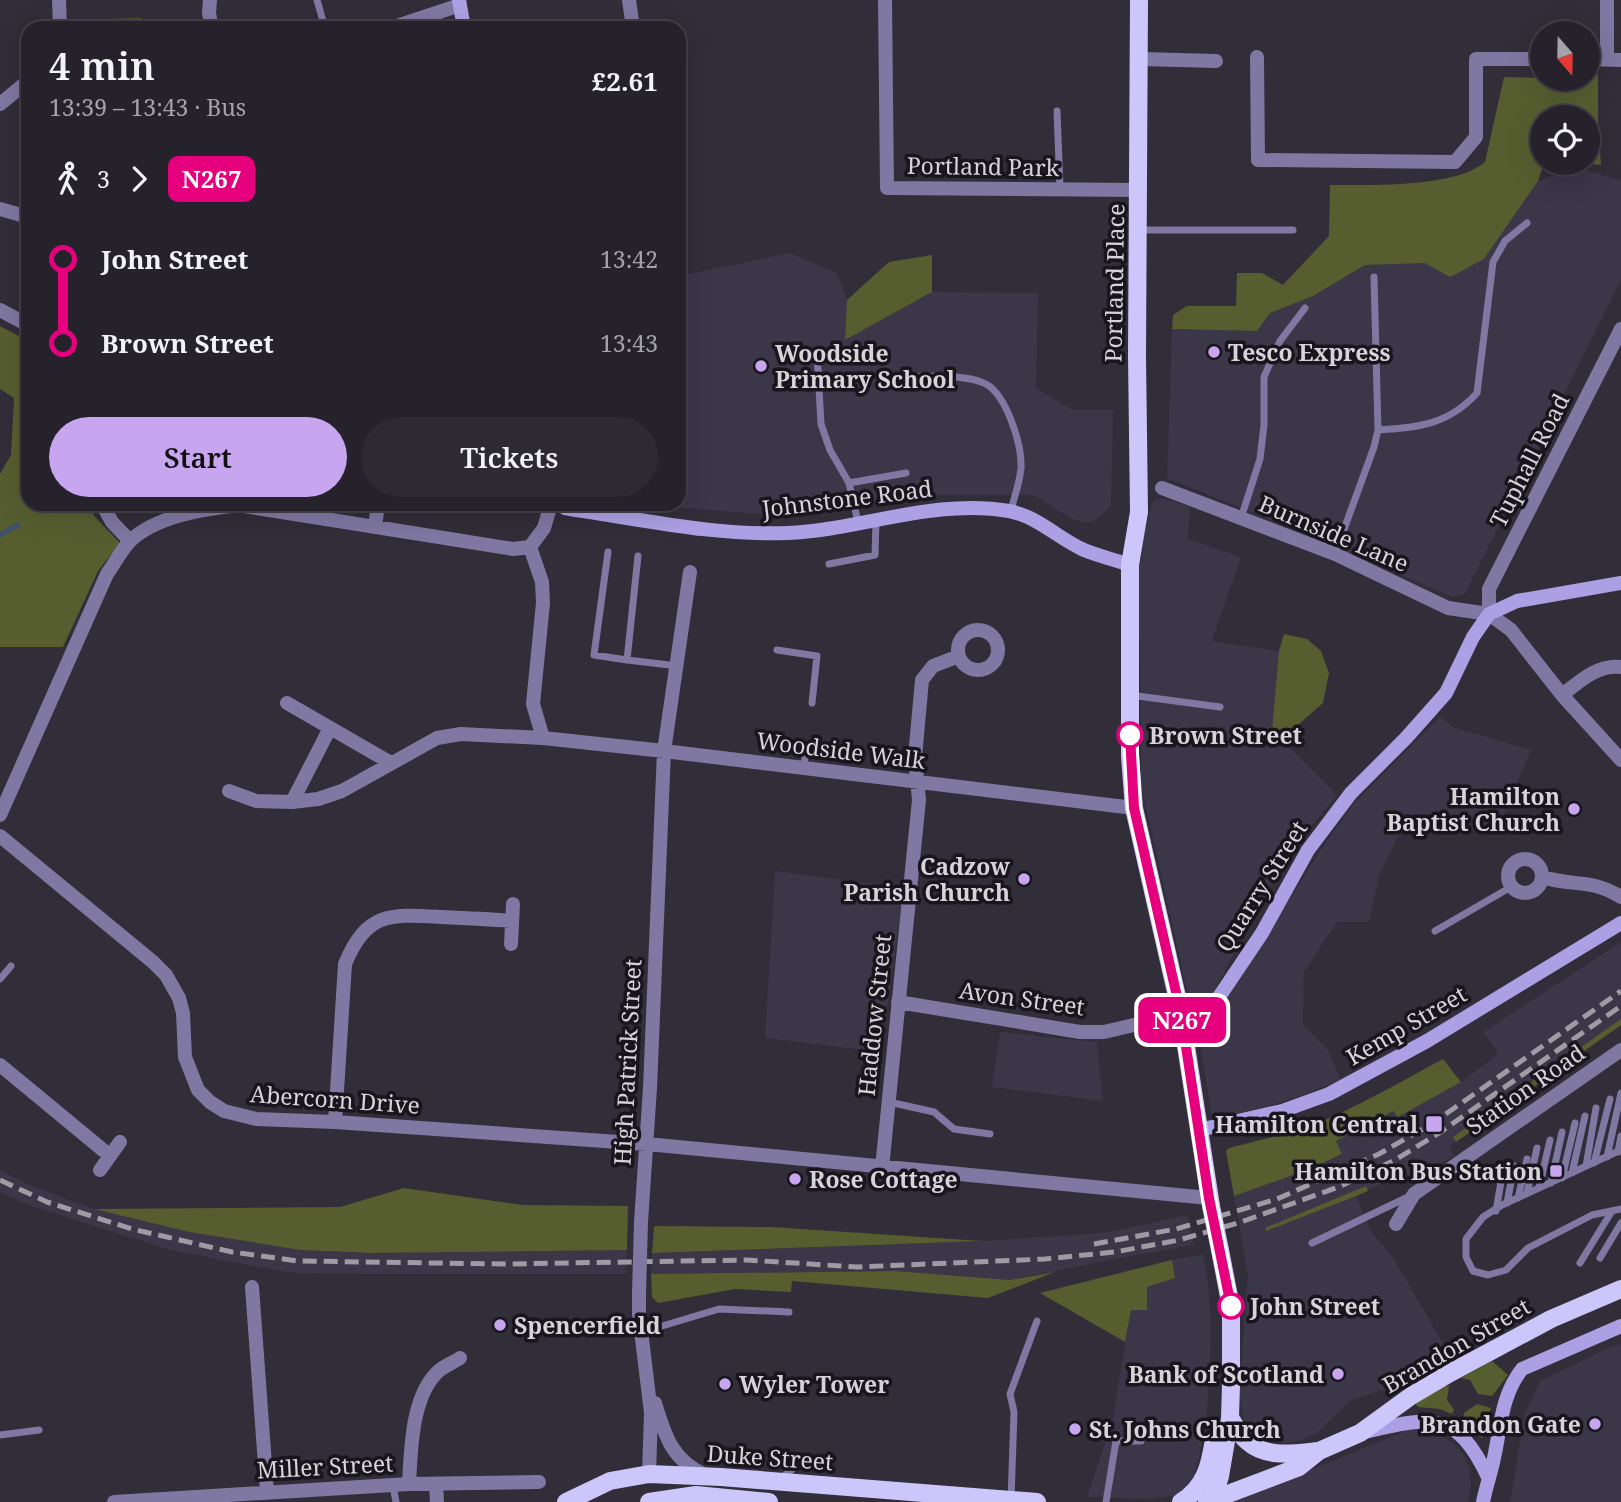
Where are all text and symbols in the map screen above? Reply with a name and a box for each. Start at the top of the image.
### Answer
north arrow [1530,21,1600,91]
map controls [1530,21,1600,175]
text: 4 min [49,39,155,91]
text: £2.61 [592,63,658,99]
text: 13:39 – 13:43 · Bus [49,91,246,123]
button: locate [1530,105,1600,175]
street label: Portland Park [907,149,1060,183]
icon: walk [49,160,87,198]
icon: forward [120,160,158,198]
text: N267 [182,162,241,195]
text: 3 [97,163,110,195]
street label: Portland Place [1097,203,1131,363]
text: John Street [101,241,248,277]
text: 13:42 [600,243,658,275]
text: Brown Street [101,325,274,361]
text: 13:43 [600,327,658,359]
place label: Tesco Express [1228,336,1391,368]
place label: Woodside Primary School [775,337,955,395]
marker: Tesco Express [1206,344,1222,360]
marker: Woodside Primary School [753,358,769,374]
street label: Tuphall Road [1482,388,1576,532]
button: Start [49,417,347,497]
button: Tickets [361,417,658,497]
street label: Johnstone Road [759,472,934,524]
street label: Burnside Lane [1254,487,1414,579]
place label: Brown Street [1149,719,1302,751]
marker: Brown Street [1117,722,1143,748]
street label: Woodside Walk [755,724,928,776]
place label: Hamilton Baptist Church [1387,780,1560,838]
marker: Hamilton Baptist Church [1566,801,1582,817]
street label: Quarry Street [1208,814,1314,958]
place label: Cadzow Parish Church [843,850,1010,908]
marker: Cadzow Parish Church [1016,871,1032,887]
street label: Haddow Street [850,932,898,1098]
street label: High Patrick Street [606,958,648,1166]
street label: Avon Street [957,973,1087,1023]
street label: Kemp Street [1340,978,1472,1072]
line badge: N267 [1133,997,1231,1043]
text: N267 [1152,1003,1212,1036]
street label: Station Road [1459,1036,1591,1142]
street label: Abercorn Drive [249,1077,421,1121]
place label: Hamilton Central [1215,1108,1418,1140]
marker: Hamilton Central [1424,1114,1444,1134]
place label: Hamilton Bus Station [1295,1155,1542,1187]
place label: Rose Cottage [809,1163,958,1195]
marker: Hamilton Bus Station [1548,1163,1564,1179]
marker: Rose Cottage [787,1171,803,1187]
place label: John Street [1249,1290,1380,1322]
street label: Brandon Street [1376,1290,1536,1400]
marker: John Street [1218,1293,1244,1319]
place label: Spencerfield [514,1309,661,1341]
marker: Spencerfield [492,1317,508,1333]
place label: Bank of Scotland [1128,1358,1324,1390]
marker: Bank of Scotland [1330,1366,1346,1382]
place label: Wyler Tower [739,1368,889,1400]
marker: Wyler Tower [717,1376,733,1392]
place label: Brandon Gate [1420,1408,1581,1440]
place label: St. Johns Church [1089,1413,1281,1445]
marker: Brandon Gate [1587,1416,1603,1432]
marker: St. Johns Church [1067,1421,1083,1437]
street label: Duke Street [706,1437,834,1477]
street label: Miller Street [256,1446,394,1486]

